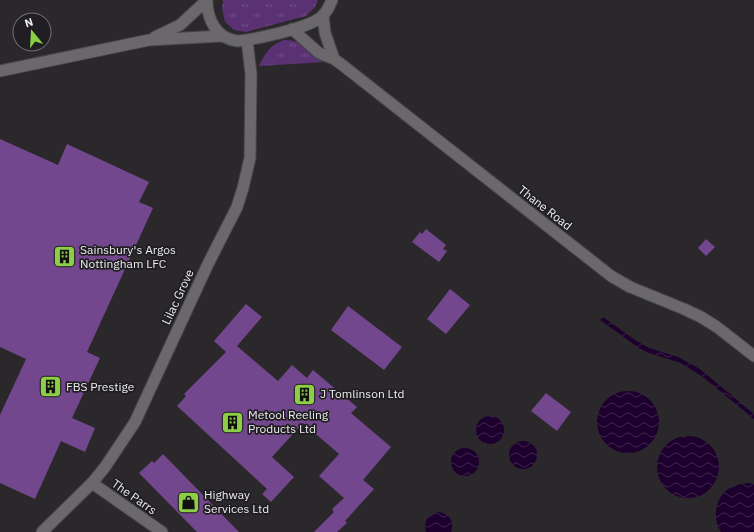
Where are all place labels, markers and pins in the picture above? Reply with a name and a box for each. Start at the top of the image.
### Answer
place label: Sainsbury's Argos Nottingham LFC [80,242,176,271]
building icon: Sainsbury's Argos Nottingham LFC [52,244,78,270]
building icon: FBS Prestige [37,374,63,400]
place label: FBS Prestige [66,379,135,394]
building icon: J Tomlinson Ltd [292,381,318,407]
place label: J Tomlinson Ltd [320,386,405,401]
place label: Metool Reeling Products Ltd [248,407,329,436]
building icon: Metool Reeling Products Ltd [220,409,246,435]
place label: Highway Services Ltd [204,487,269,516]
shop icon: Highway Services Ltd [176,489,202,515]

